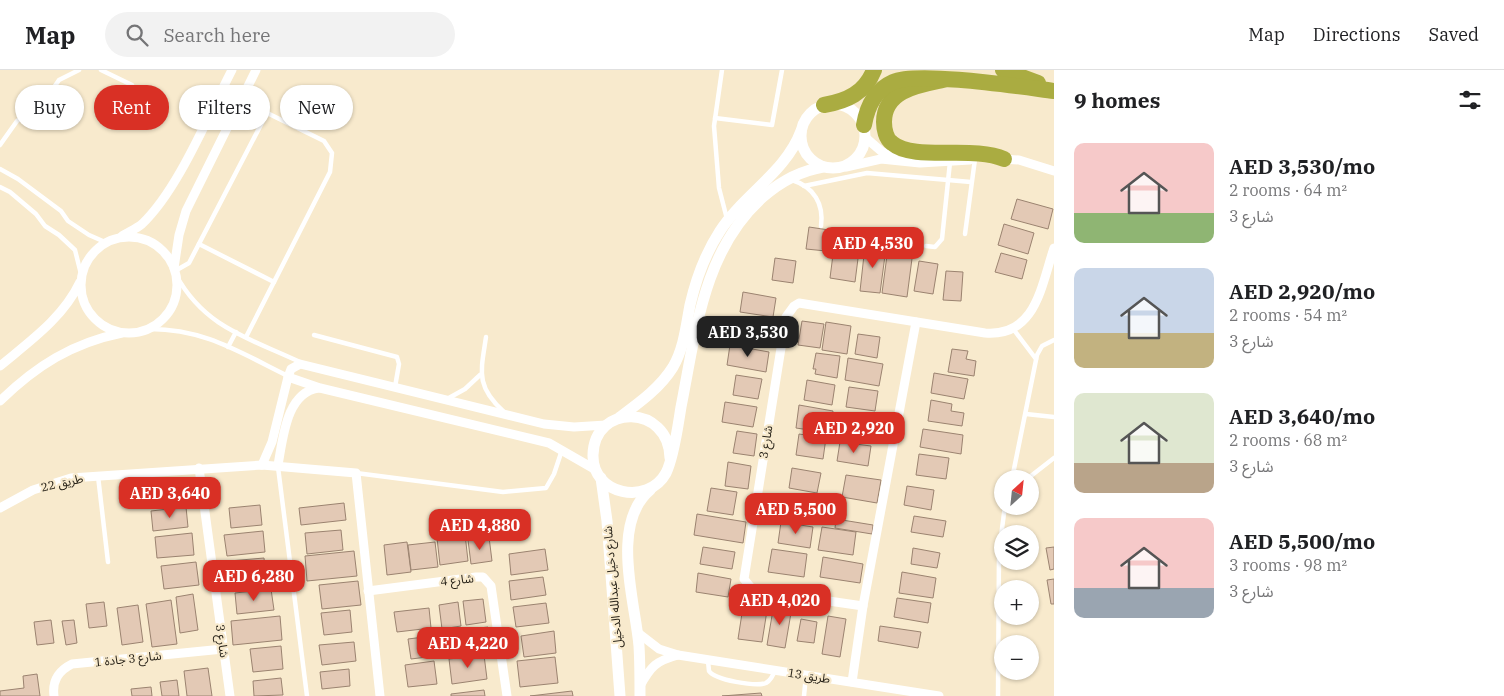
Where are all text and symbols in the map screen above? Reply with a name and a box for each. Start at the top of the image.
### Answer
search box [105,12,455,57]
text: Map [25,19,75,51]
icon: search [123,21,151,49]
text: Search here [163,23,270,47]
text: Map [1248,23,1285,46]
text: Directions [1313,23,1401,46]
text: Saved [1429,23,1479,46]
chip: Buy [15,85,84,130]
chip: Rent [94,85,169,130]
chip: Filters [179,85,270,130]
chip: New [280,85,353,130]
text: 9 homes [1074,86,1160,114]
icon: filters [1456,86,1484,114]
text: AED 3,530/mo [1229,152,1375,180]
icon: home [1114,163,1174,223]
text: 2 rooms · 64 m² [1229,180,1347,200]
text: شارع 3 [1229,206,1274,226]
pin: AED 4,530 [816,226,930,269]
text: AED 4,530 [833,233,913,253]
text: AED 2,920/mo [1229,277,1375,305]
icon: home [1114,288,1174,348]
text: 2 rooms · 54 m² [1229,305,1347,325]
pin: AED 3,530 [691,316,805,358]
text: AED 3,530 [708,322,788,342]
text: شارع 3 [1229,331,1274,351]
text: AED 3,640/mo [1229,402,1375,430]
pin: AED 2,920 [797,412,911,454]
icon: home [1114,413,1174,473]
text: AED 2,920 [814,418,894,438]
street label: شارع 3 [755,424,778,460]
text: 2 rooms · 68 m² [1229,430,1347,450]
text: شارع 3 [1229,456,1274,476]
street label: طريق 22 [39,470,85,496]
north arrow [994,470,1039,515]
map controls [994,470,1039,680]
pin: AED 3,640 [113,476,227,519]
text: AED 3,640 [130,483,210,503]
pin: AED 5,500 [739,492,853,535]
text: AED 5,500 [756,499,836,519]
pin: AED 4,880 [423,508,537,551]
text: AED 4,880 [440,515,520,535]
street label: شارع دخيل عبدالله الدخيل [600,525,627,649]
button: layers [994,525,1039,570]
text: AED 5,500/mo [1229,527,1375,555]
icon: home [1114,538,1174,598]
text: 3 rooms · 98 m² [1229,555,1347,575]
pin: AED 6,280 [197,560,311,602]
text: AED 6,280 [214,566,294,586]
street label: شارع 4 [440,570,475,591]
button: + [994,580,1039,625]
text: شارع 3 [1229,581,1274,601]
pin: AED 4,020 [723,584,837,626]
text: AED 4,020 [740,590,820,610]
street label: شارع 3 [211,623,232,659]
pin: AED 4,220 [411,626,525,669]
text: AED 4,220 [428,633,508,653]
button: − [994,635,1039,680]
street label: شارع 3 جادة 1 [94,648,162,671]
street label: طريق 13 [787,665,831,687]

